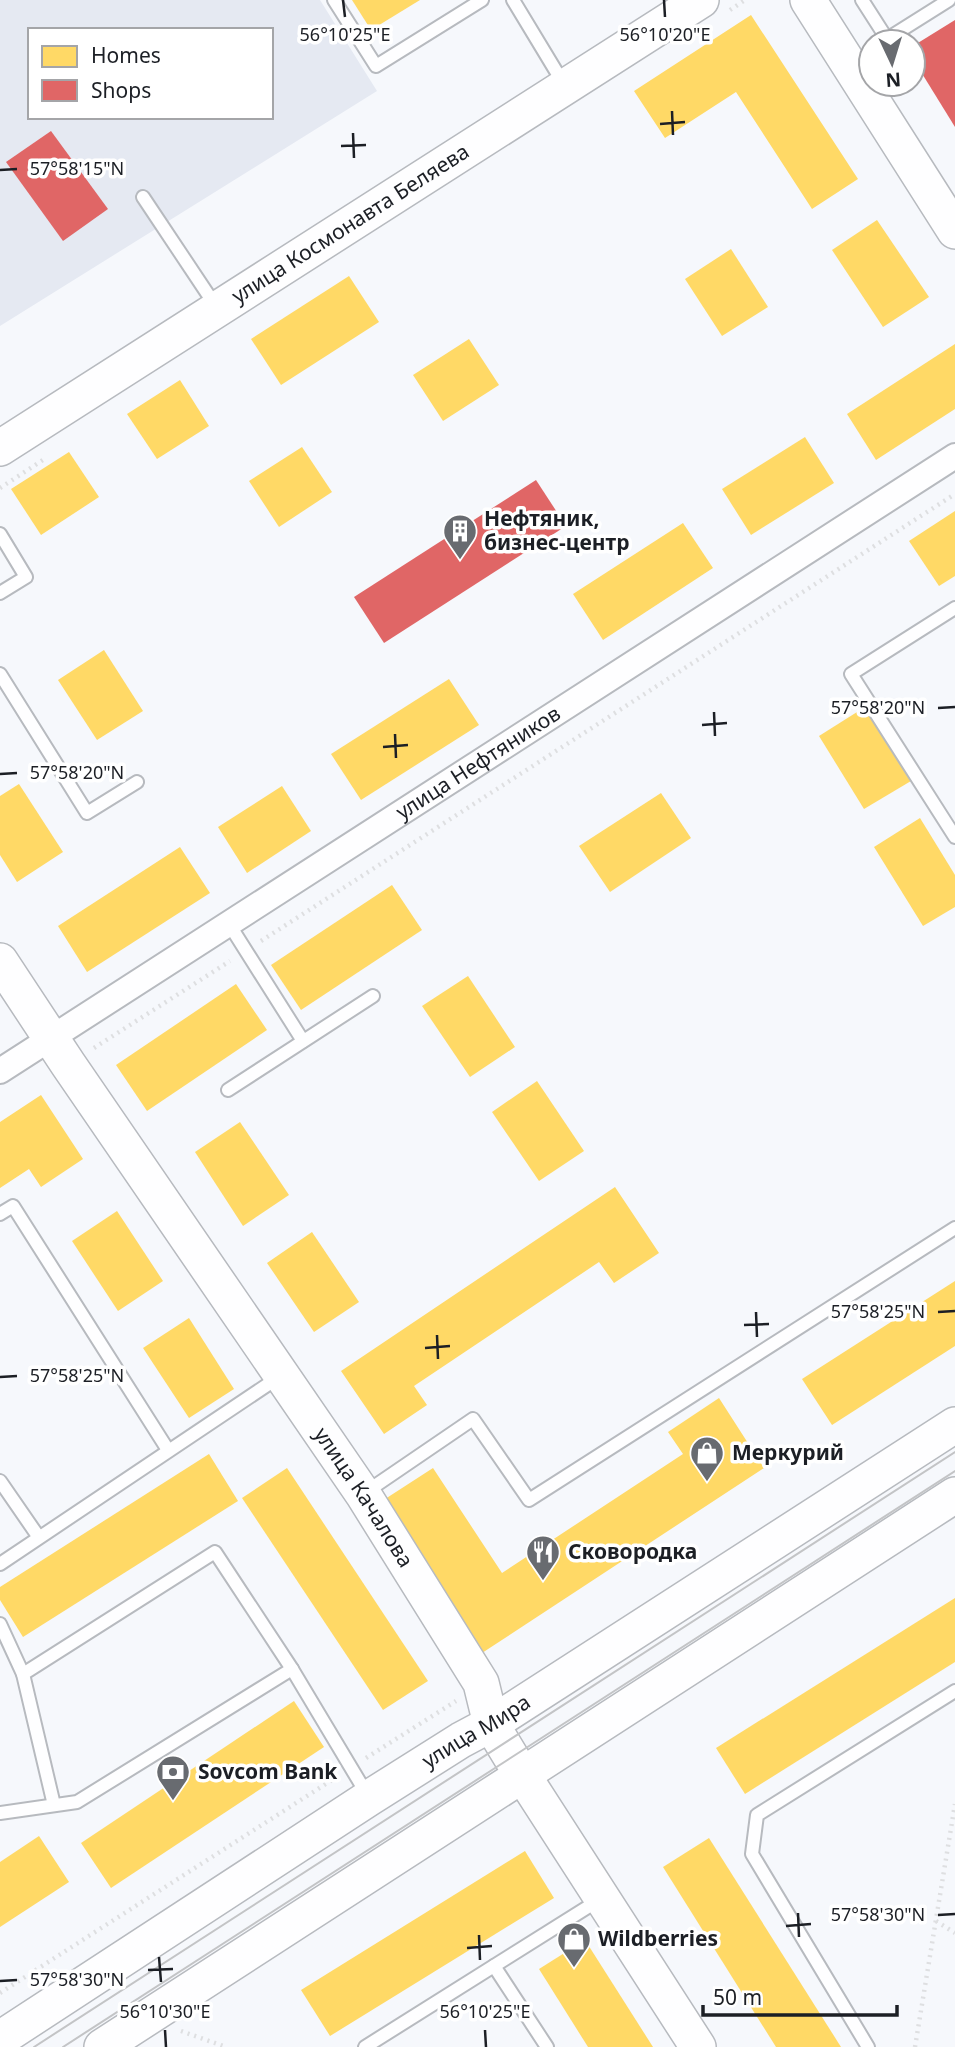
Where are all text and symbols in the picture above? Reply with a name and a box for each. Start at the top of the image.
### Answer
text: 56°10'25"E [300,22,390,46]
text: 56°10'20"E [620,22,710,46]
legend [28,28,273,119]
north arrow [857,28,927,98]
text: Homes [91,41,161,69]
text: N [885,66,902,93]
text: Shops [91,76,151,104]
street label: улица Космонавта Беляева [226,137,474,309]
text: 57°58'15"N [30,156,124,180]
place label: Нефтяник, бизнес-центр [484,504,629,556]
building icon: Нефтяник, бизнес-центр [441,512,479,561]
text: 57°58'20"N [831,695,925,719]
street label: улица Нефтяников [390,699,565,825]
text: 57°58'20"N [30,760,124,784]
text: 57°58'25"N [831,1299,925,1323]
text: 57°58'25"N [30,1363,124,1387]
street label: улица Качалова [308,1421,420,1572]
shop icon: Меркурий [688,1434,726,1483]
place label: Меркурий [732,1438,844,1466]
restaurant icon: Сковородка [524,1533,562,1582]
place label: Сковородка [568,1537,697,1565]
street label: улица Мира [416,1687,535,1774]
bank icon: Sovcom Bank [154,1753,192,1802]
place label: Sovcom Bank [198,1757,338,1785]
text: 57°58'30"N [831,1902,925,1926]
shop icon: Wildberries [555,1920,593,1969]
place label: Wildberries [598,1924,718,1952]
text: 57°58'30"N [30,1967,124,1991]
scale bar [703,1974,897,2018]
text: 50 m [713,1983,762,2011]
text: 56°10'30"E [120,1999,210,2023]
text: 56°10'25"E [440,1999,530,2023]

